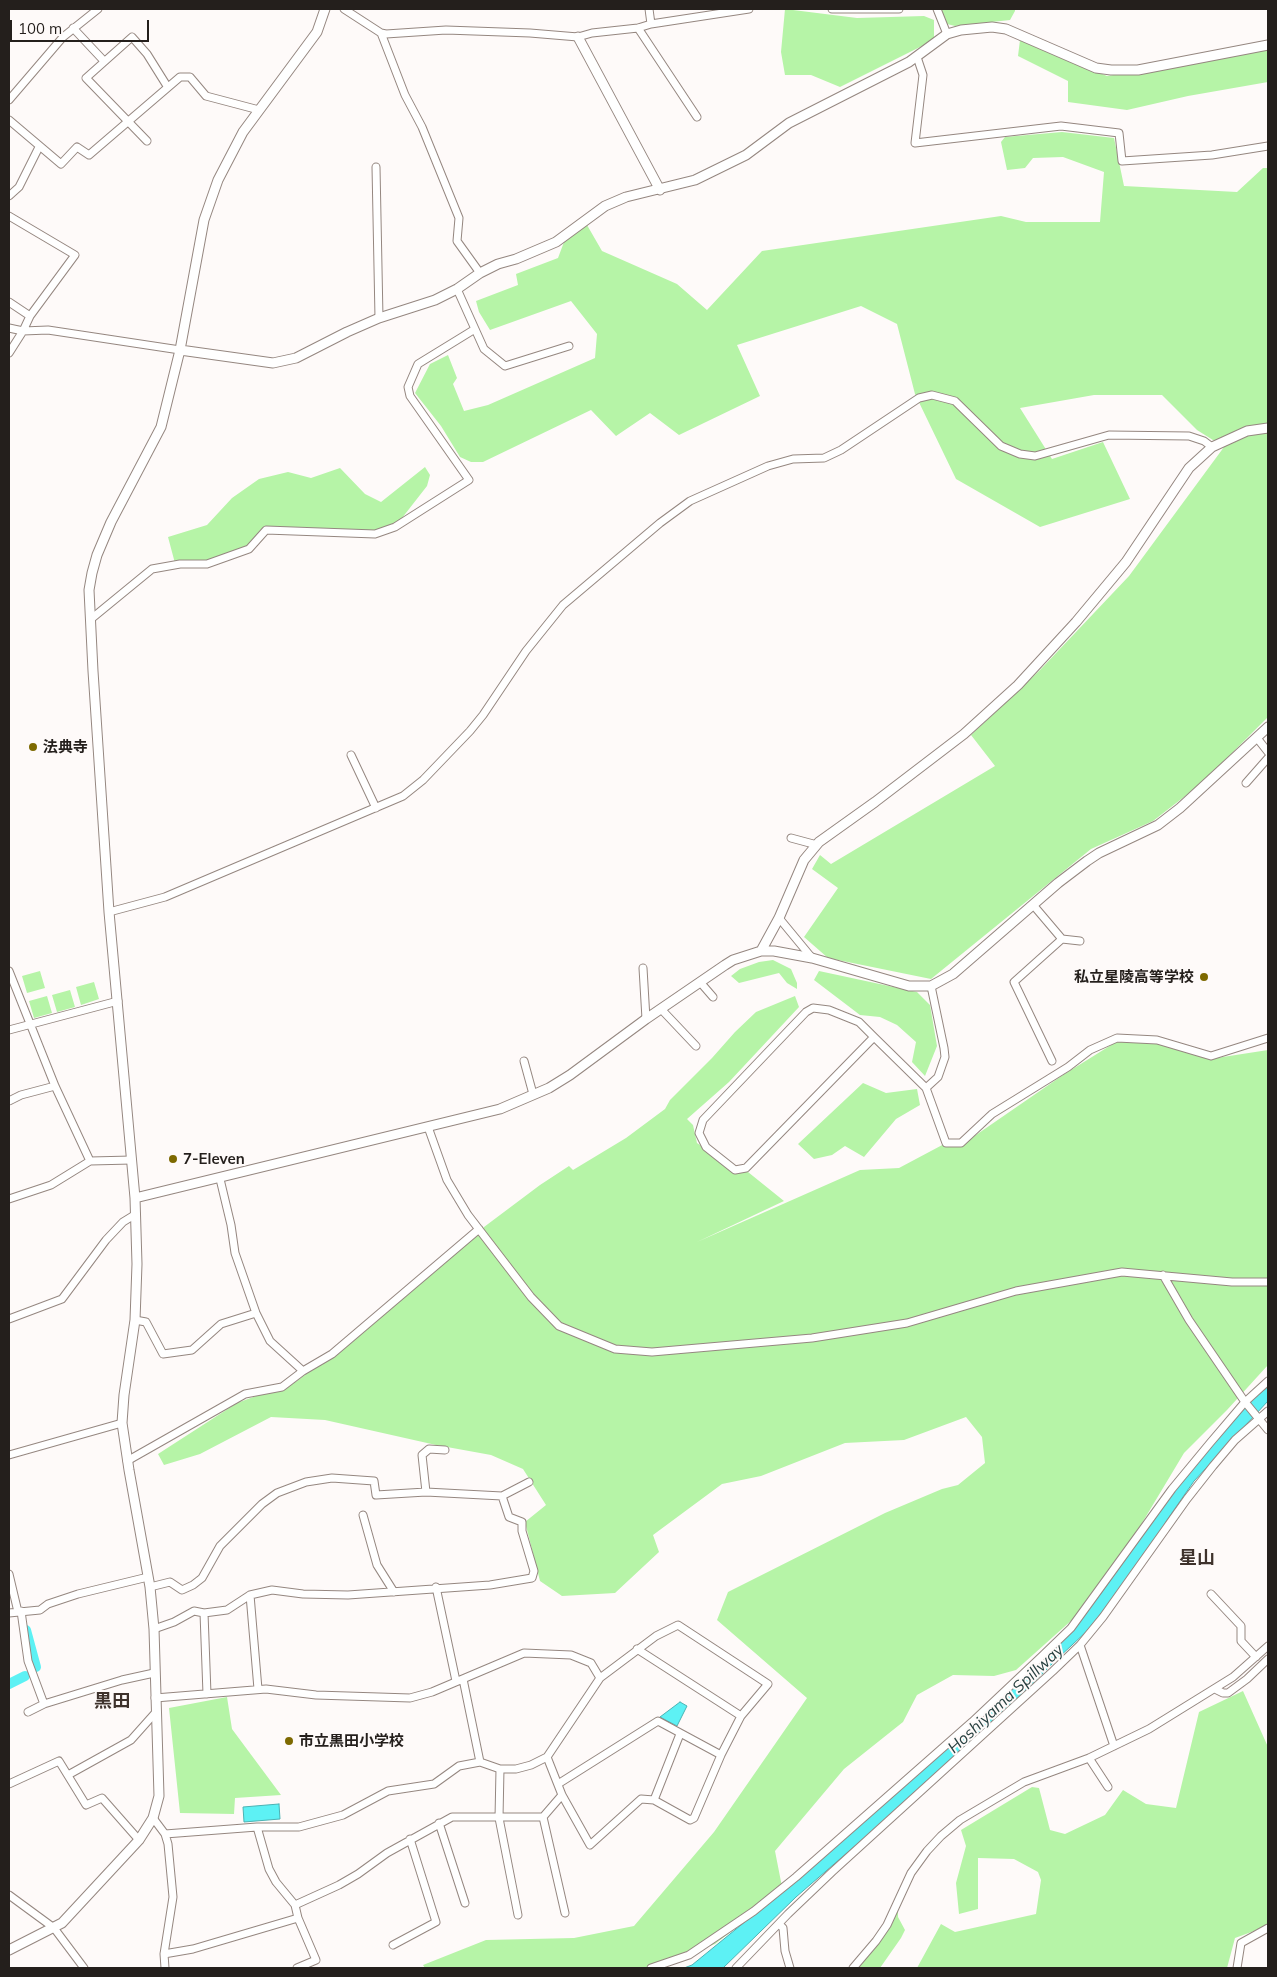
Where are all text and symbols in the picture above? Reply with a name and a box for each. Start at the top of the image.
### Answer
scale bar [12,10,151,42]
text: 100 m [18,19,62,38]
place label: 法典寺 [43,738,88,756]
marker: 法典寺 [27,741,39,753]
place label: 私立星陵高等学校 [1074,968,1194,986]
marker: 私立星陵高等学校 [1198,971,1210,983]
place label: 7-Eleven [183,1150,245,1168]
marker: 7-Eleven [167,1153,179,1165]
district label: 星山 [1179,1548,1215,1570]
water label: Hoshiyama Spillway [944,1640,1068,1758]
district label: 黒田 [94,1691,130,1713]
place label: 市立黒田小学校 [299,1732,404,1750]
marker: 市立黒田小学校 [283,1735,295,1747]

